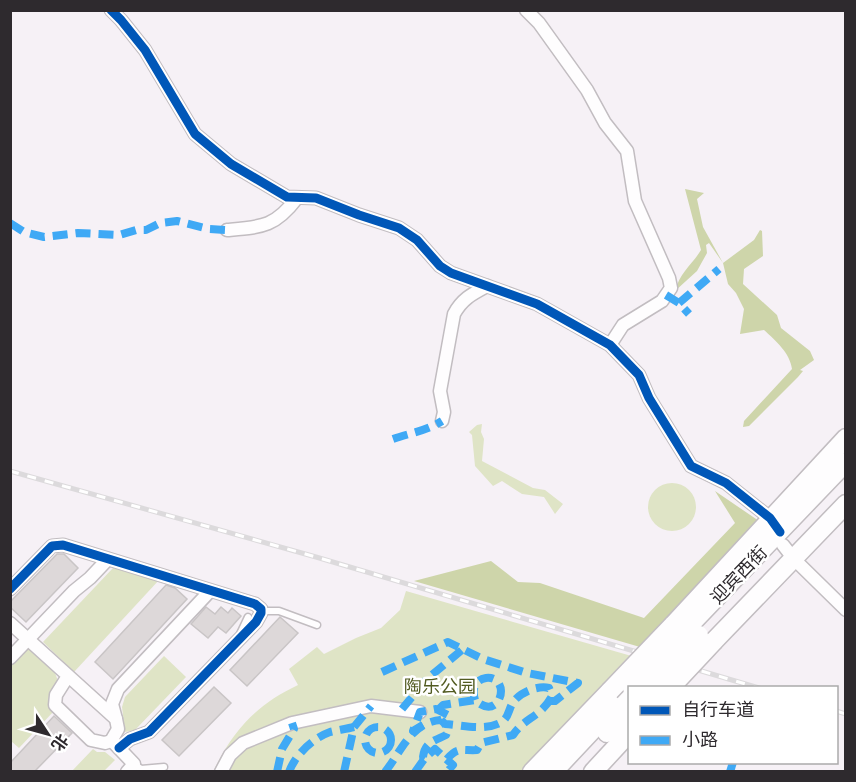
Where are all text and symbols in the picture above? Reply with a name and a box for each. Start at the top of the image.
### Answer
street label: 迎宾西街 [706,541,772,609]
park label: 陶乐公园 [404,676,476,698]
legend [628,686,838,764]
text: 自行车道 [682,699,754,721]
north arrow [18,704,78,764]
text: 小路 [682,729,718,751]
text: 北 [47,730,72,755]

